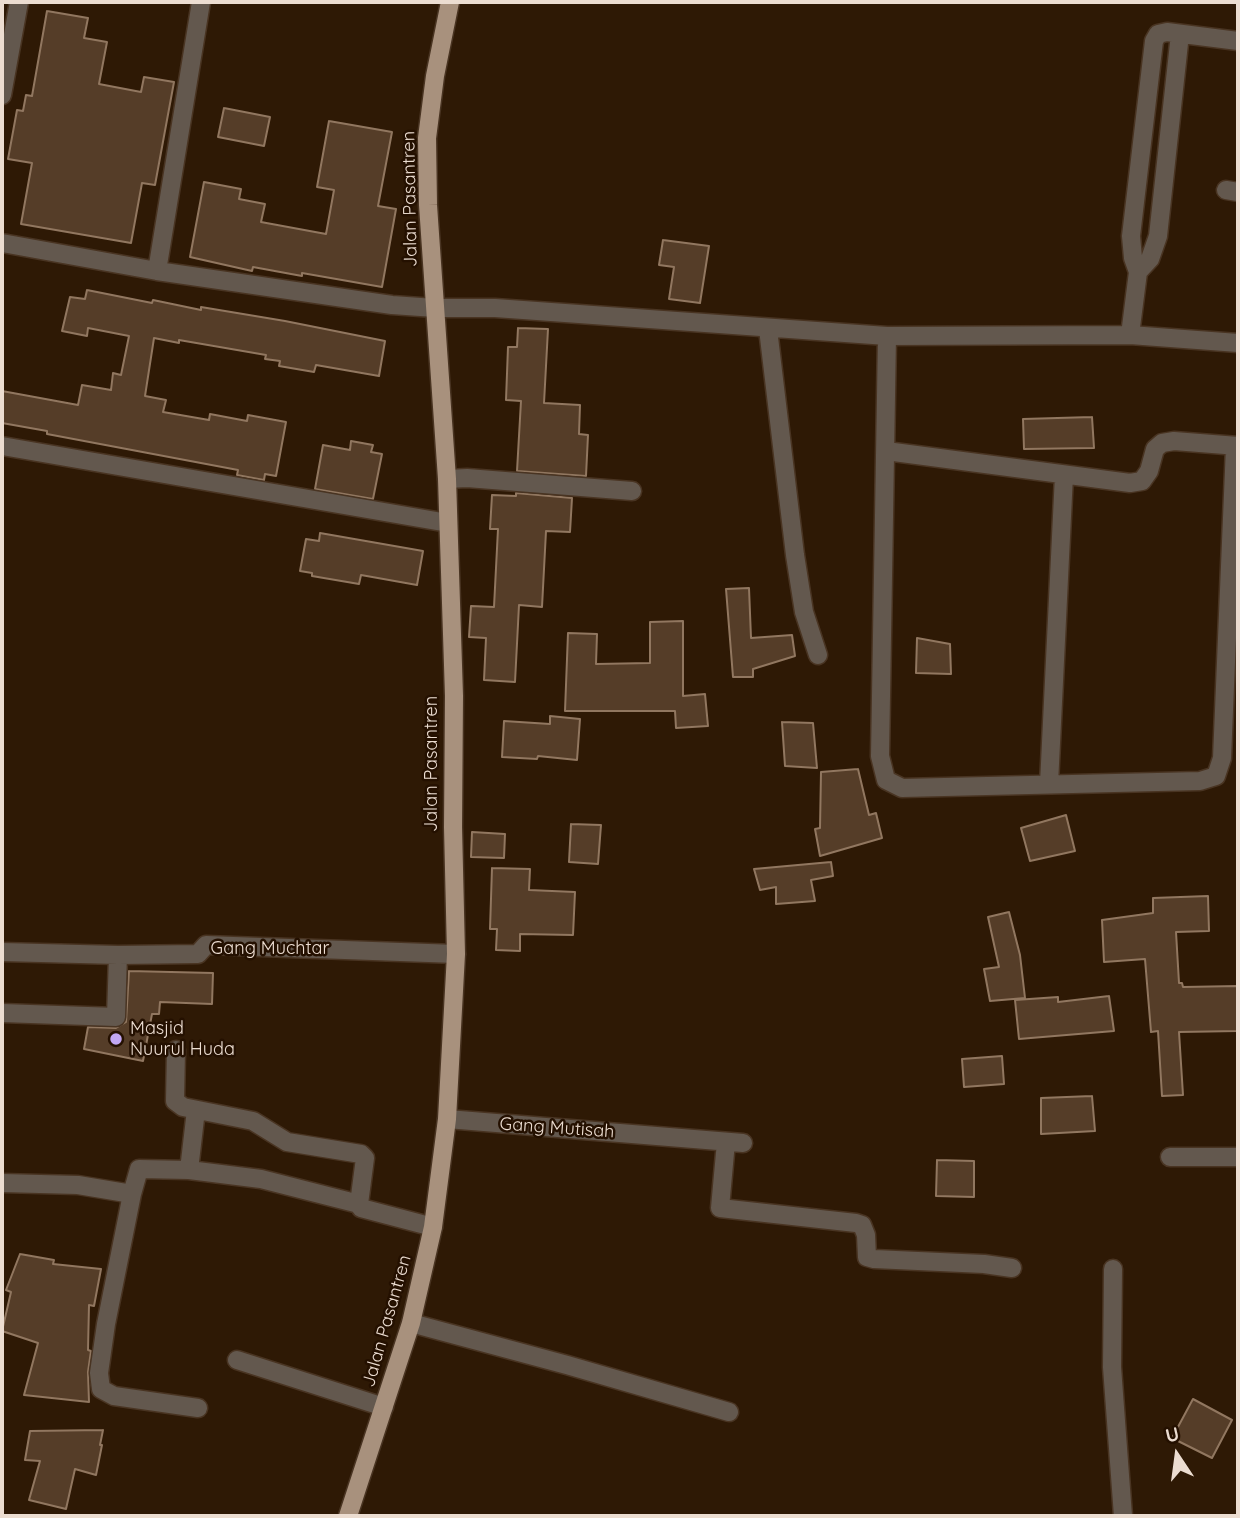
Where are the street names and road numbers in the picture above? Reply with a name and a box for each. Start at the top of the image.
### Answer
street label: Jalan Pasantren [398,131,422,267]
street label: Jalan Pasantren [421,696,443,832]
street label: Gang Muchtar [211,938,329,960]
street label: Gang Mutisah [499,1113,615,1143]
street label: Jalan Pasantren [358,1253,416,1389]

